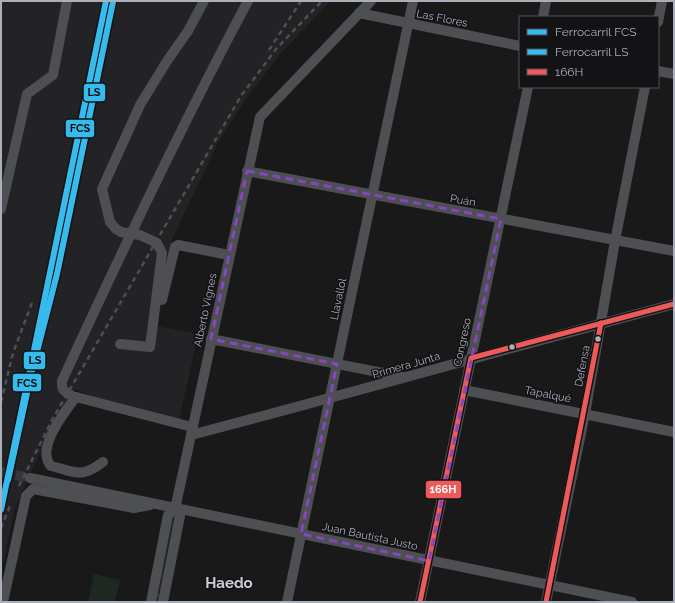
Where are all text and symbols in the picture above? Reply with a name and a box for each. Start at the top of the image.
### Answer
street label: Las Flores [415,7,469,30]
legend [519,16,659,88]
text: Ferrocarril FCS [555,25,637,39]
text: Ferrocarril LS [555,45,629,59]
text: 166H [555,65,583,79]
line badge: LS [83,83,106,102]
text: LS [87,86,101,99]
line badge: FCS [65,119,95,138]
text: FCS [70,122,90,135]
street label: Puán [449,192,477,209]
street label: Alberto Vignes [191,272,220,348]
street label: Llavallol [328,277,349,321]
street label: Congreso [451,316,474,368]
unlabelled marker [593,334,603,344]
unlabelled marker [507,342,517,352]
street label: Defensa [572,344,593,388]
street label: Primera Junta [371,350,441,381]
line badge: LS [23,351,46,370]
text: LS [28,354,42,367]
line badge: FCS [12,373,42,392]
text: FCS [17,377,37,390]
street label: Tapalqué [524,384,573,405]
line badge: 166H [425,480,462,499]
text: 166H [430,483,456,496]
street label: Juan Bautista Justo [321,520,419,553]
district label: Haedo [205,574,253,592]

